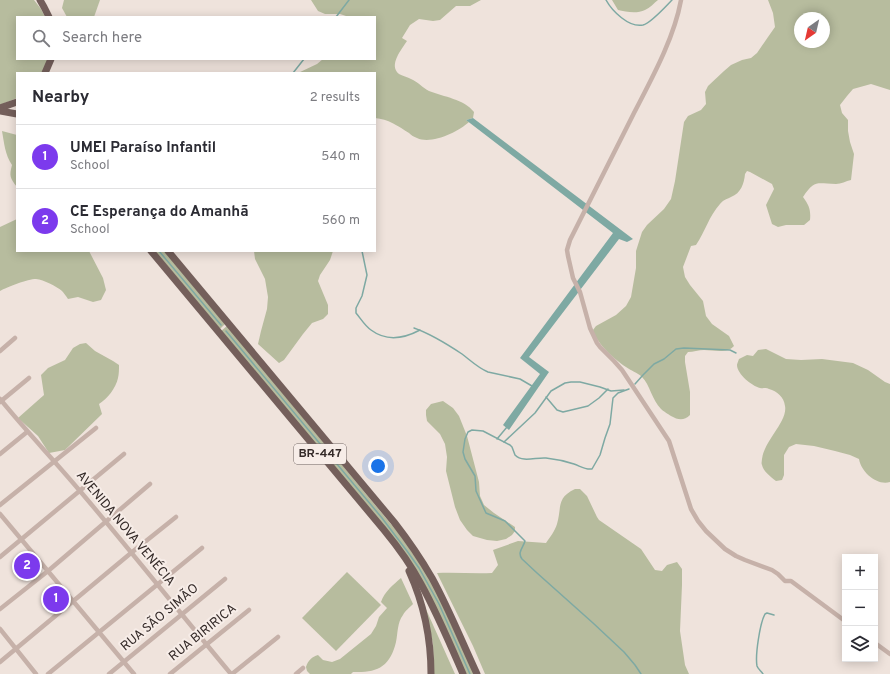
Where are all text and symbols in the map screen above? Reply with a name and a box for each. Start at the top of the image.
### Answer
north arrow [794,12,830,48]
search box [16,16,376,60]
icon: search [30,27,52,49]
text: Search here [62,29,142,48]
text: Nearby [32,87,89,109]
text: 2 results [310,90,360,106]
text: UMEI Paraíso Infantil [70,139,216,158]
text: 1 [42,149,48,165]
text: 540 m [321,149,360,165]
text: School [70,158,110,174]
text: CE Esperança do Amanhã [70,203,249,222]
text: 2 [41,213,49,229]
text: 560 m [322,213,360,229]
text: School [70,222,110,238]
road number: BR-447 [294,444,346,464]
your location [368,456,388,476]
street label: AVENIDA NOVA VENÉCIA [72,467,179,590]
pin: 2 [14,551,40,581]
map controls [842,554,878,662]
button: + [842,554,878,590]
street label: RUA SÃO SIMÃO [117,580,202,655]
pin: 1 [43,584,69,614]
button: − [842,590,878,626]
street label: RUA BIRIRICA [166,601,240,665]
button: layers [842,626,878,662]

